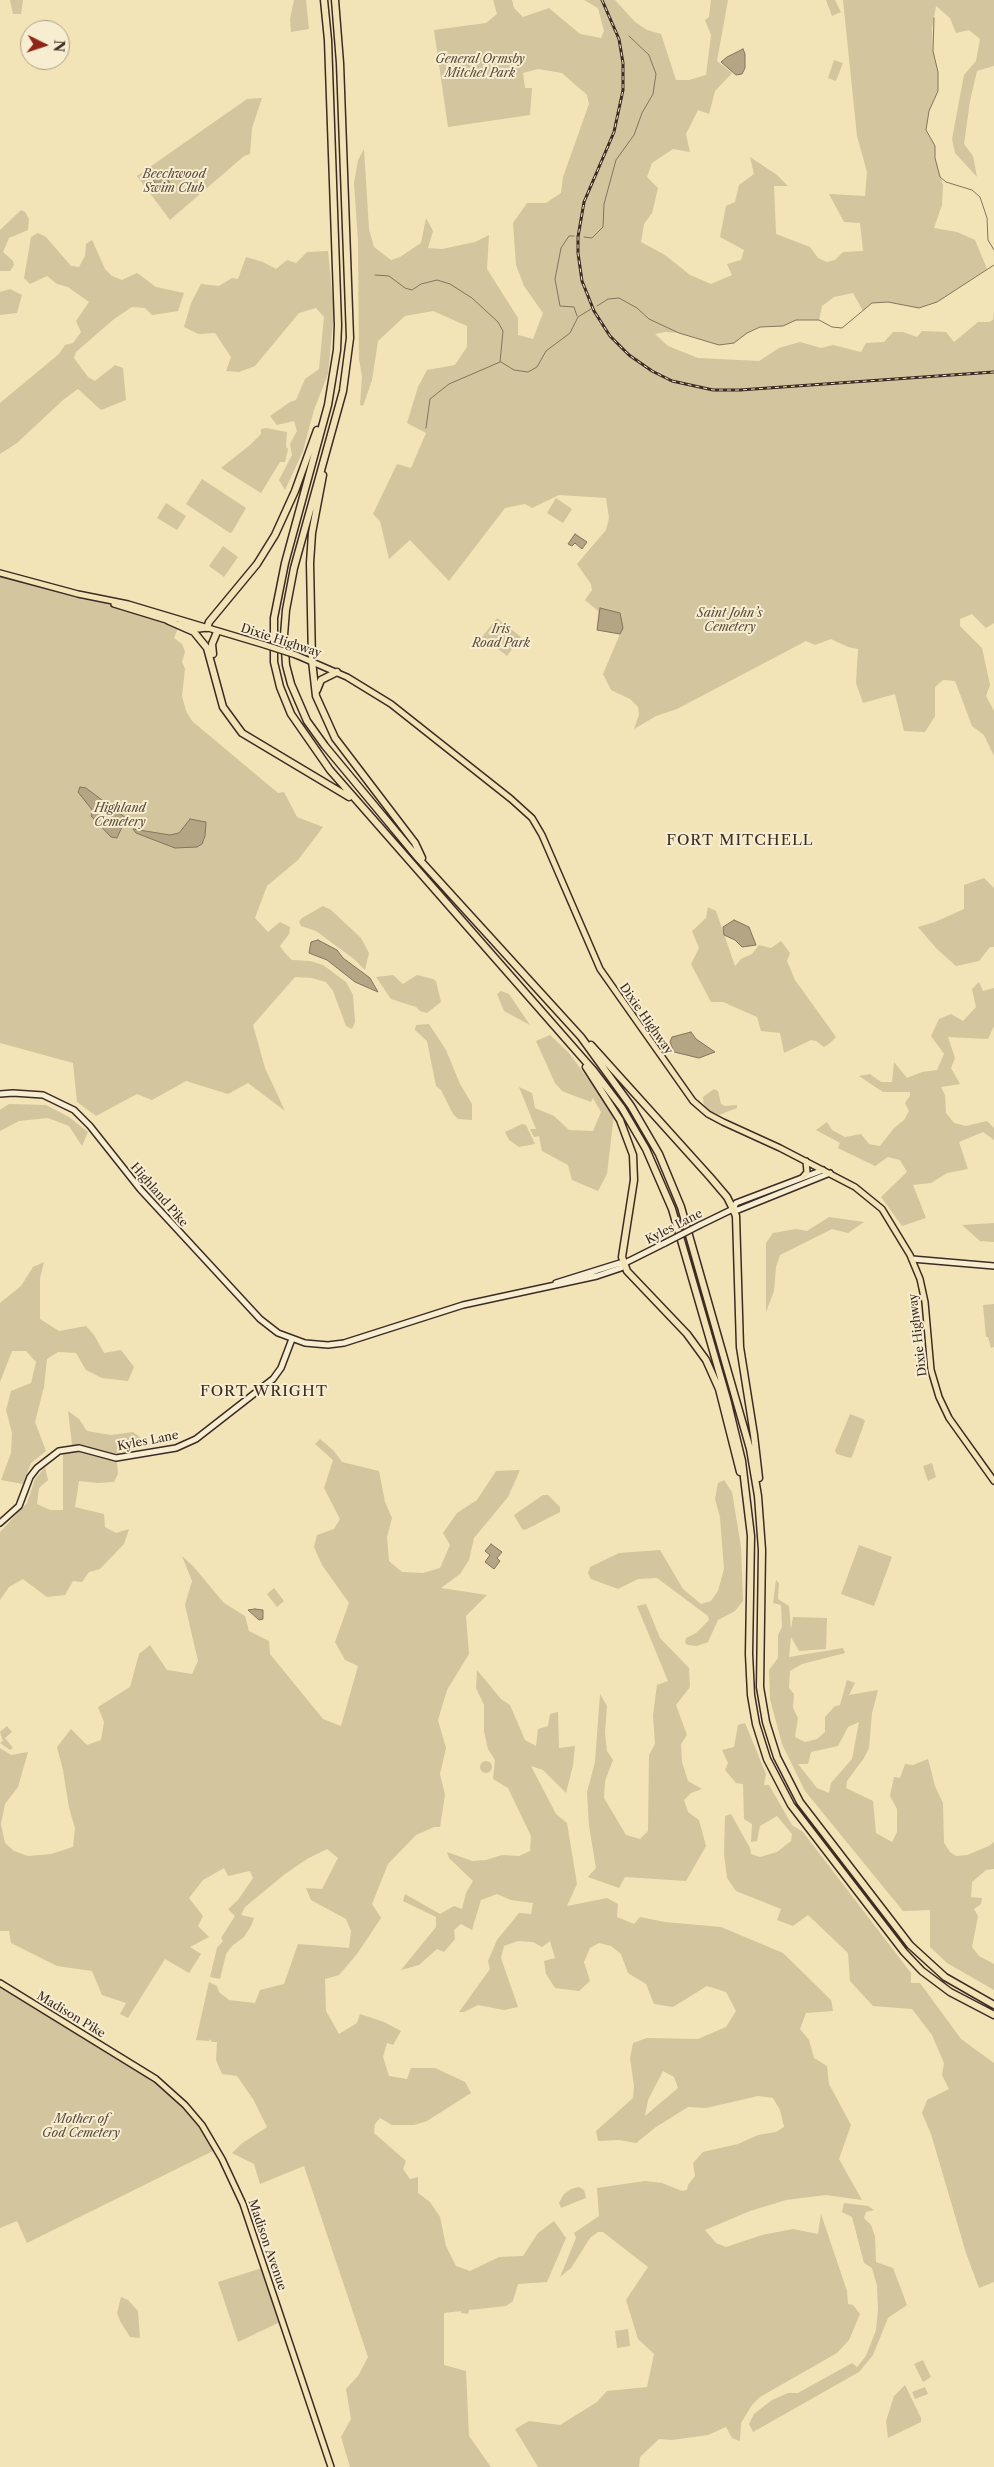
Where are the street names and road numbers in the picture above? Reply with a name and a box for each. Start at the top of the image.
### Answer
street label: Dixie Highway [239,621,323,661]
street label: Dixie Highway [616,981,676,1057]
street label: Highland Pike [127,1160,191,1230]
street label: Kyles Lane [643,1207,705,1247]
street label: Dixie Highway [906,1293,930,1377]
street label: Kyles Lane [116,1428,180,1454]
street label: Madison Pike [34,1989,108,2041]
street label: Madison Avenue [245,2198,289,2292]

